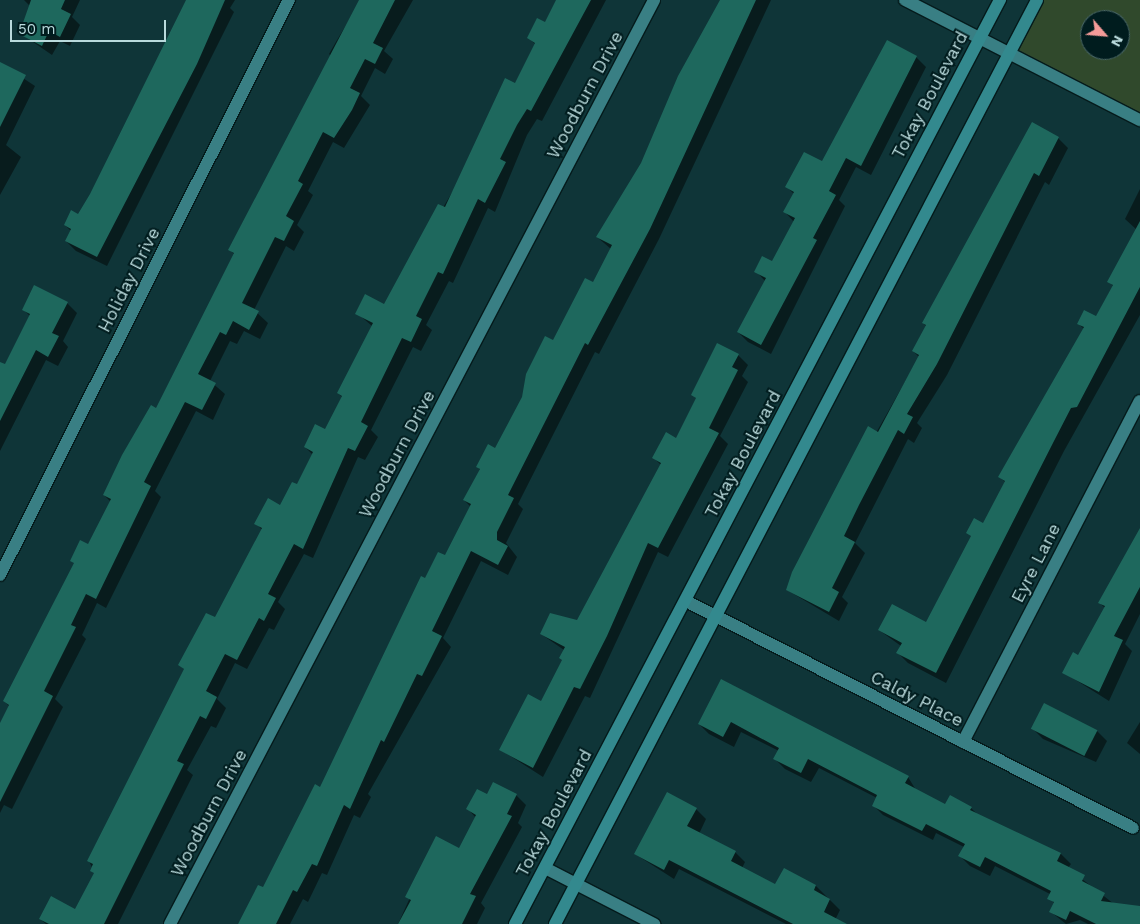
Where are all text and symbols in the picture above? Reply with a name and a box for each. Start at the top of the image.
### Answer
scale bar [12,10,169,42]
north arrow [1080,10,1130,60]
text: 50 m [18,20,55,38]
street label: Tokay Boulevard [887,27,973,163]
street label: Woodburn Drive [542,28,628,162]
text: N [1108,33,1127,50]
street label: Holiday Drive [93,224,165,336]
street label: Tokay Boulevard [700,386,786,522]
street label: Woodburn Drive [354,387,440,521]
street label: Eyre Lane [1007,520,1065,606]
street label: Caldy Place [867,666,967,732]
street label: Tokay Boulevard [511,745,597,881]
street label: Woodburn Drive [166,746,252,880]

